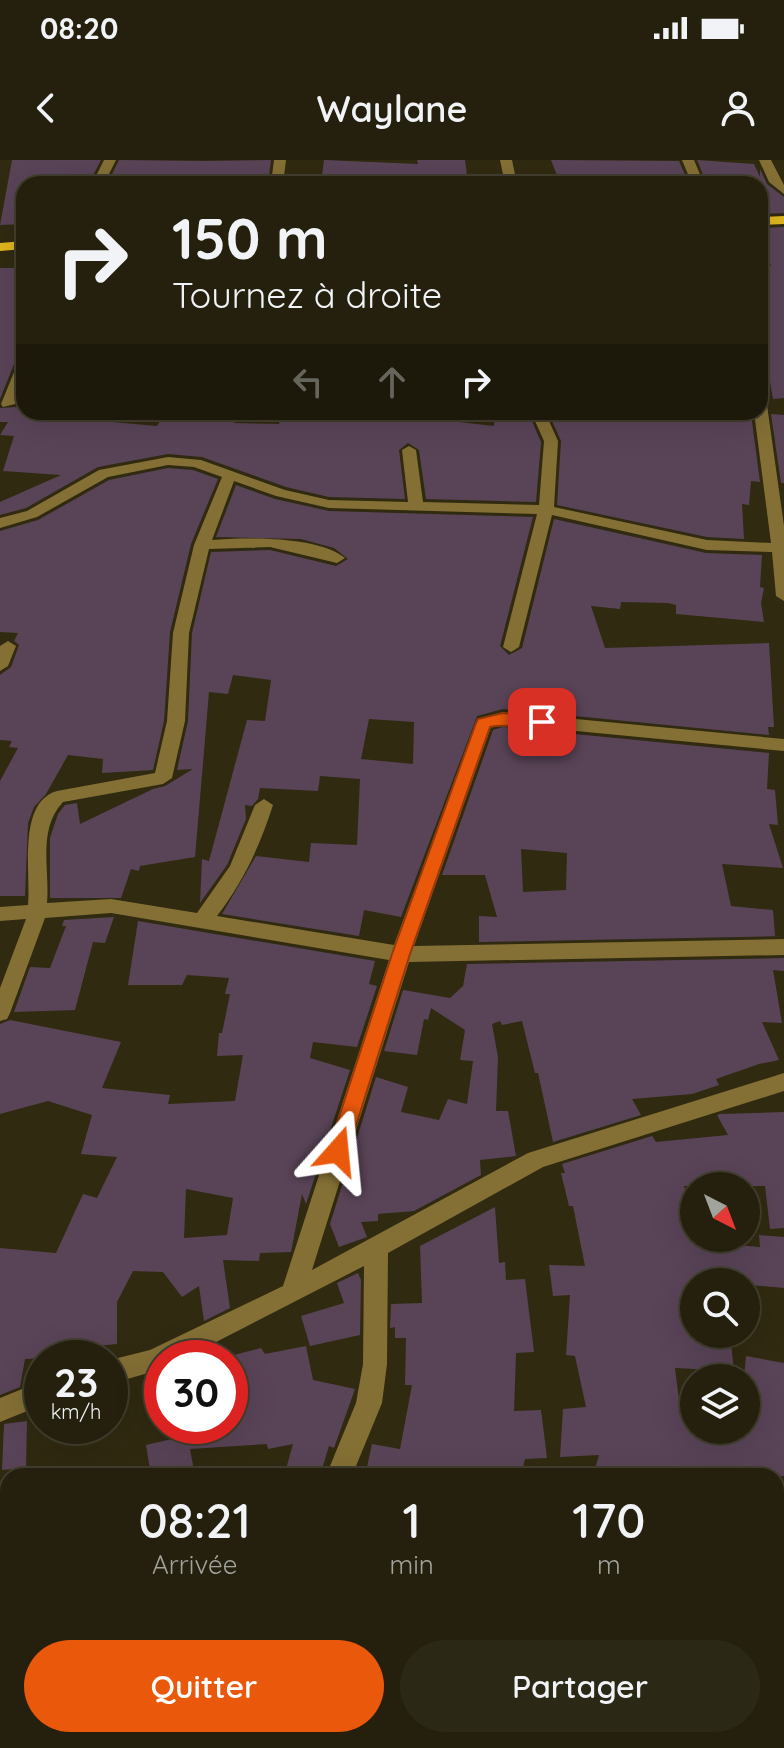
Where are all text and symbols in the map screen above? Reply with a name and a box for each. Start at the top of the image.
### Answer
text: 08:20 [40,9,119,47]
icon: back [24,86,68,130]
text: Waylane [317,86,467,131]
icon: person [716,86,760,130]
text: 150 m [172,203,328,273]
icon: right [40,208,144,312]
text: Tournez à droite [172,272,442,317]
icon: left [286,360,330,404]
icon: ahead [370,360,414,404]
icon: right [454,360,498,404]
pin [508,688,576,756]
icon: arrive [520,700,564,744]
position arrow [296,1109,380,1193]
north arrow [680,1172,760,1252]
map controls [680,1172,760,1444]
button: search [680,1268,760,1348]
speed limit sign: 30 [144,1340,248,1444]
text: 23 [54,1357,98,1407]
button: layers [680,1364,760,1444]
text: km/h [51,1399,101,1424]
text: 08:21 [138,1490,251,1550]
text: 1 [402,1490,421,1550]
text: 170 [572,1490,646,1550]
text: Arrivée [152,1548,237,1581]
text: min [389,1548,434,1581]
text: m [597,1548,621,1581]
button: Quitter [24,1640,384,1732]
button: Partager [400,1640,760,1732]

